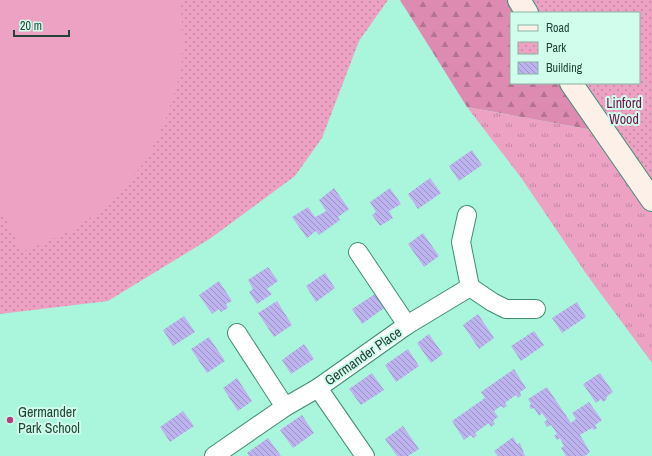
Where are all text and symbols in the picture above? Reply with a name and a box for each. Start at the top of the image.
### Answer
scale bar [14,12,69,38]
legend [510,12,640,84]
text: 20 m [20,18,42,34]
text: Road [546,20,570,36]
text: Park [546,40,566,56]
text: Building [546,60,583,76]
park label: Linford Wood [606,94,642,128]
street label: Germander Place [321,323,405,389]
place label: Germander Park School [18,403,80,437]
marker: Germander Park School [5,415,15,425]

